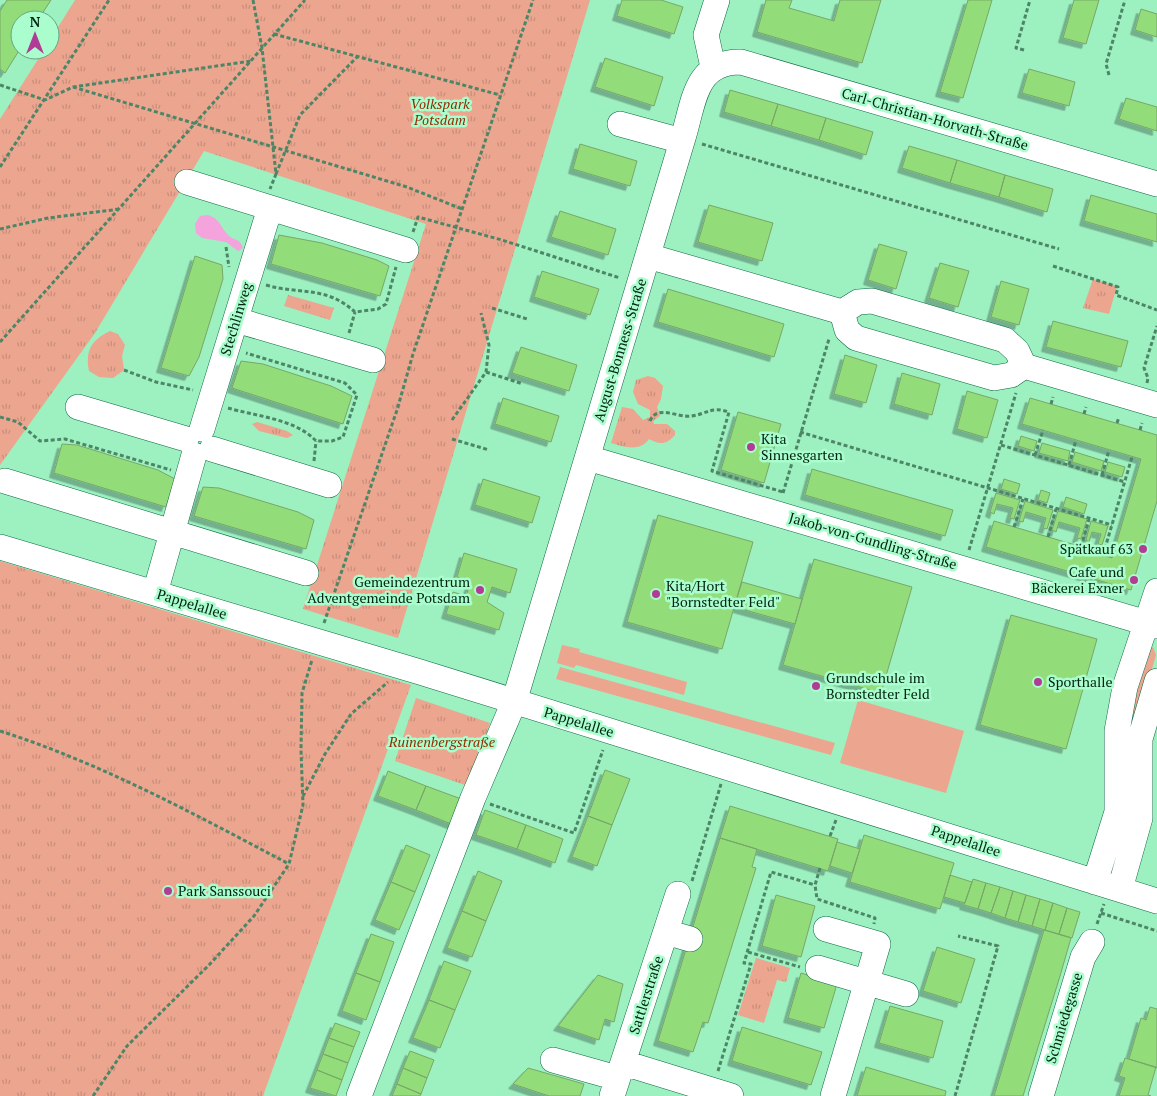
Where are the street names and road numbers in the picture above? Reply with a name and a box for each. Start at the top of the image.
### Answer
street label: Carl-Christian-Horvath-Straße [840,83,1031,154]
street label: August-Bonness-Straße [589,276,650,424]
street label: Stechlinweg [215,279,256,358]
street label: Jakob-von-Gundling-Straße [787,507,959,574]
street label: Pappelallee [155,584,229,623]
street label: Pappelallee [542,702,616,741]
street label: Pappelallee [929,820,1003,861]
street label: Sattlerstraße [624,953,667,1036]
street label: Schmiedegasse [1041,970,1086,1066]

